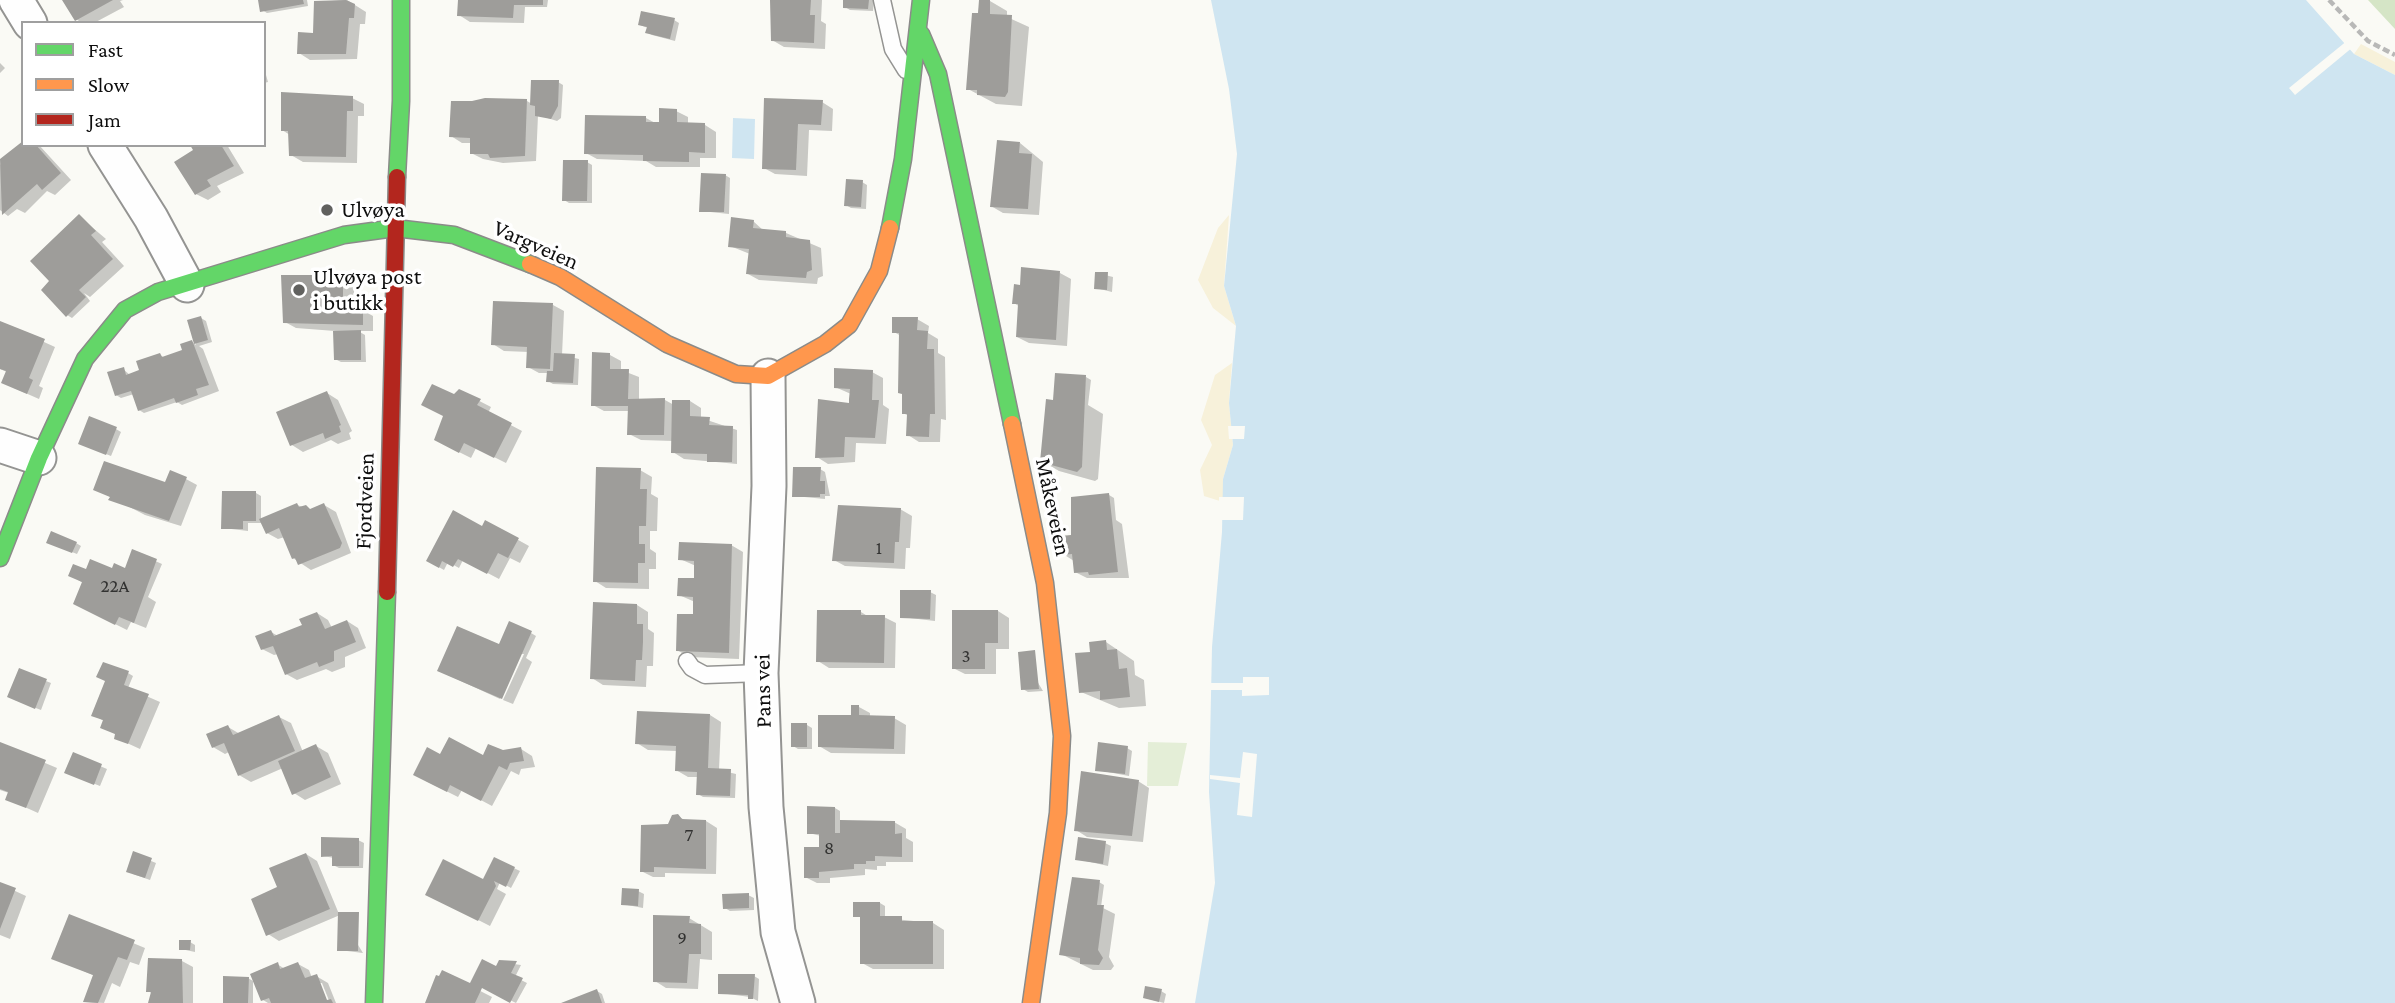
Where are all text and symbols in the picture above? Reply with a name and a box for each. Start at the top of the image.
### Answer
legend [21,21,266,147]
text: Fast [88,38,123,62]
text: Slow [88,73,129,97]
text: Jam [88,108,121,132]
place label: Ulvøya [341,196,405,224]
marker: Ulvøya [319,202,335,218]
street label: Vargveien [489,214,583,276]
place label: Ulvøya post i butikk [313,263,421,317]
marker: Ulvøya post i butikk [291,282,307,298]
street label: Fjordveien [350,452,380,550]
street label: Måkeveien [1029,455,1077,559]
house number: 1 [876,537,882,559]
house number: 22A [101,575,129,597]
house number: 3 [961,645,971,667]
street label: Pans vei [749,654,777,728]
house number: 7 [685,824,693,846]
house number: 8 [824,837,834,859]
house number: 9 [677,927,687,949]

